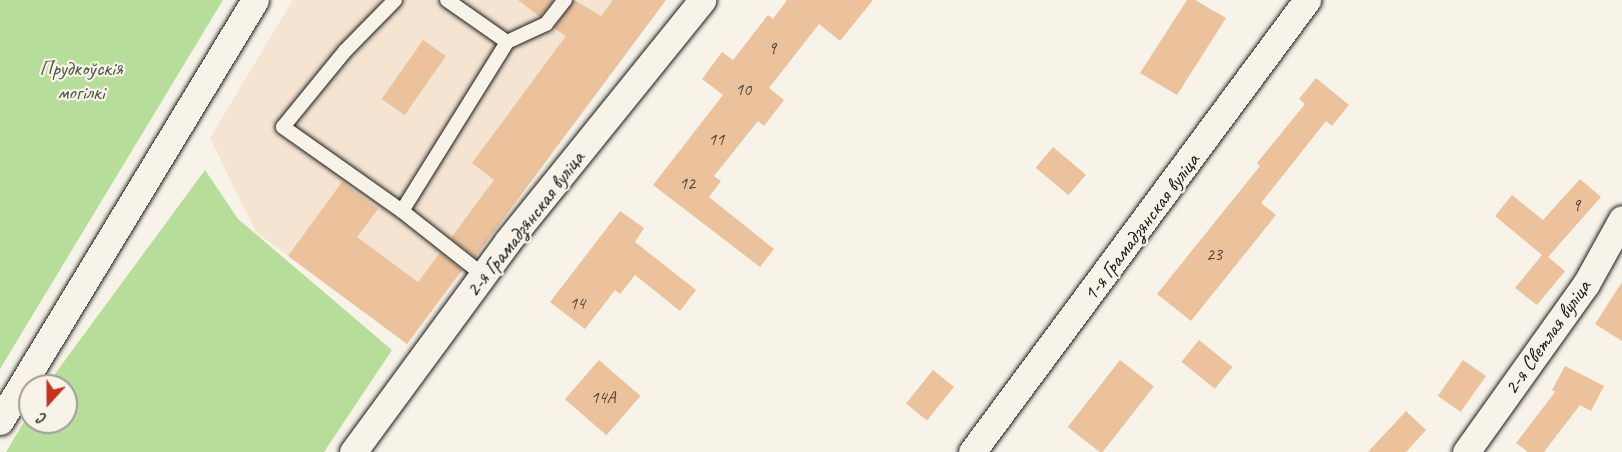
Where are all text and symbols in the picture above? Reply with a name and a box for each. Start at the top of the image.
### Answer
house number: 9 [768,37,776,59]
park label: Прудкоўскія могілкі [39,55,123,105]
house number: 10 [735,78,751,100]
house number: 11 [708,128,724,150]
street label: 2-я Грамадзянская вуліца [460,146,590,302]
street label: 1-я Грамадзянская вуліца [1077,148,1205,306]
house number: 12 [679,172,695,194]
house number: 9 [1572,194,1580,216]
house number: 23 [1206,243,1222,265]
street label: 2-я Светлая вуліца [1498,275,1596,399]
house number: 14 [569,292,585,314]
north arrow [18,374,78,434]
house number: 14А [590,386,616,408]
text: С [35,408,50,430]

